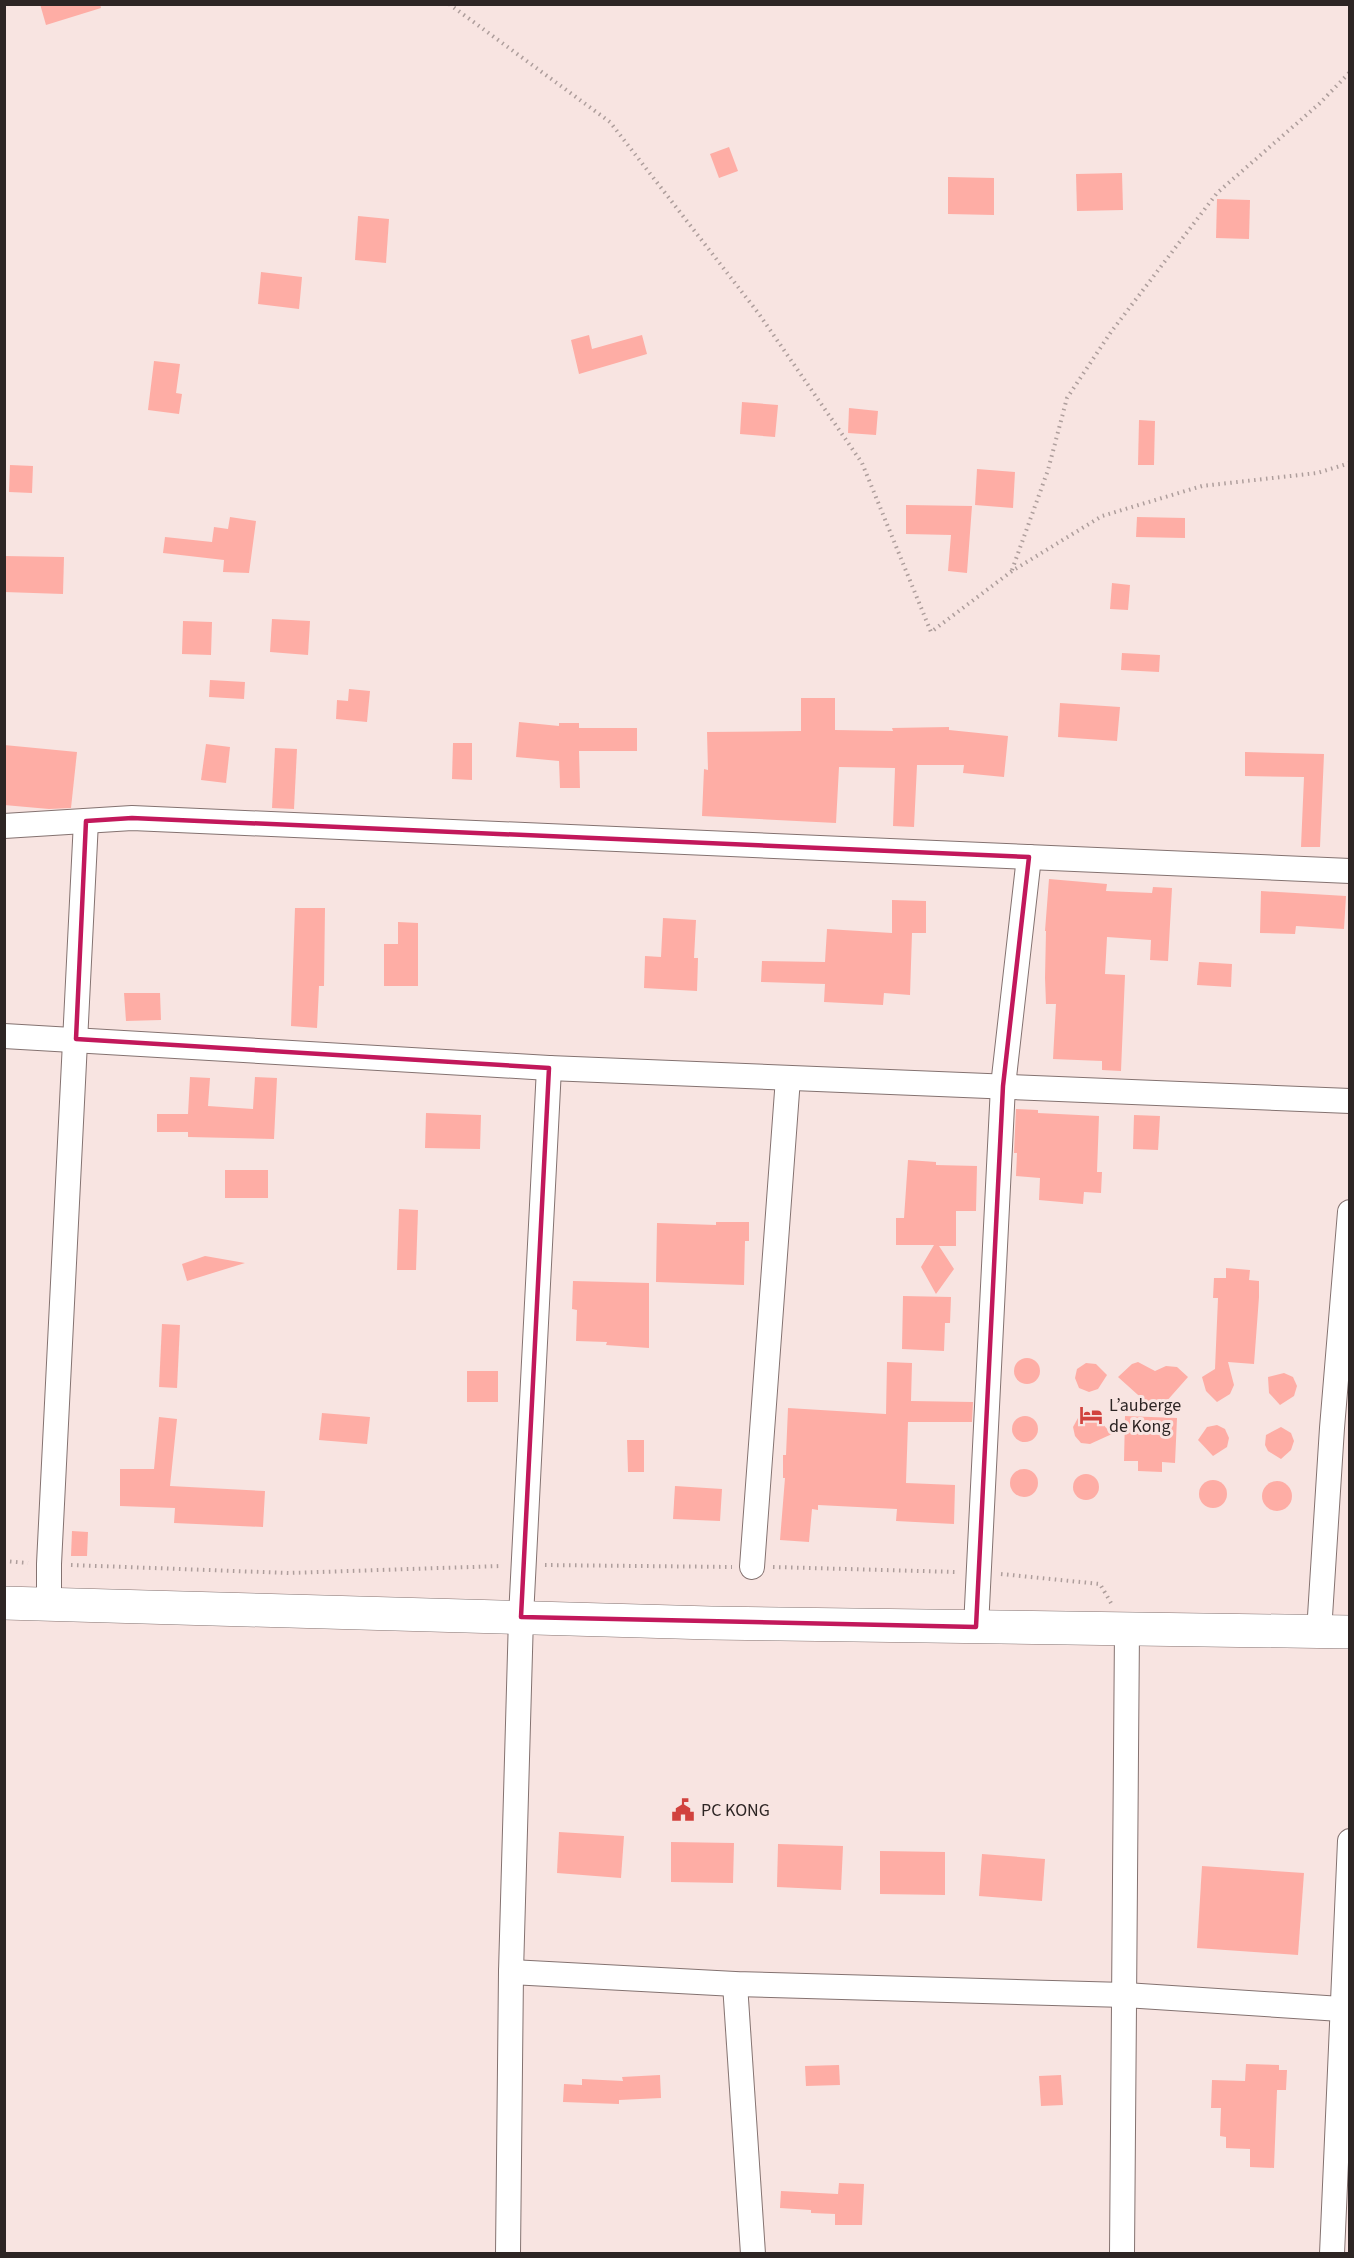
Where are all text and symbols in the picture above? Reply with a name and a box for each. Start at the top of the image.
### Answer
place label: L’auberge de Kong [1109,1393,1181,1439]
hotel icon: L’auberge de Kong [1078,1402,1104,1428]
public building icon: PC KONG [670,1797,696,1823]
place label: PC KONG [701,1798,770,1823]

